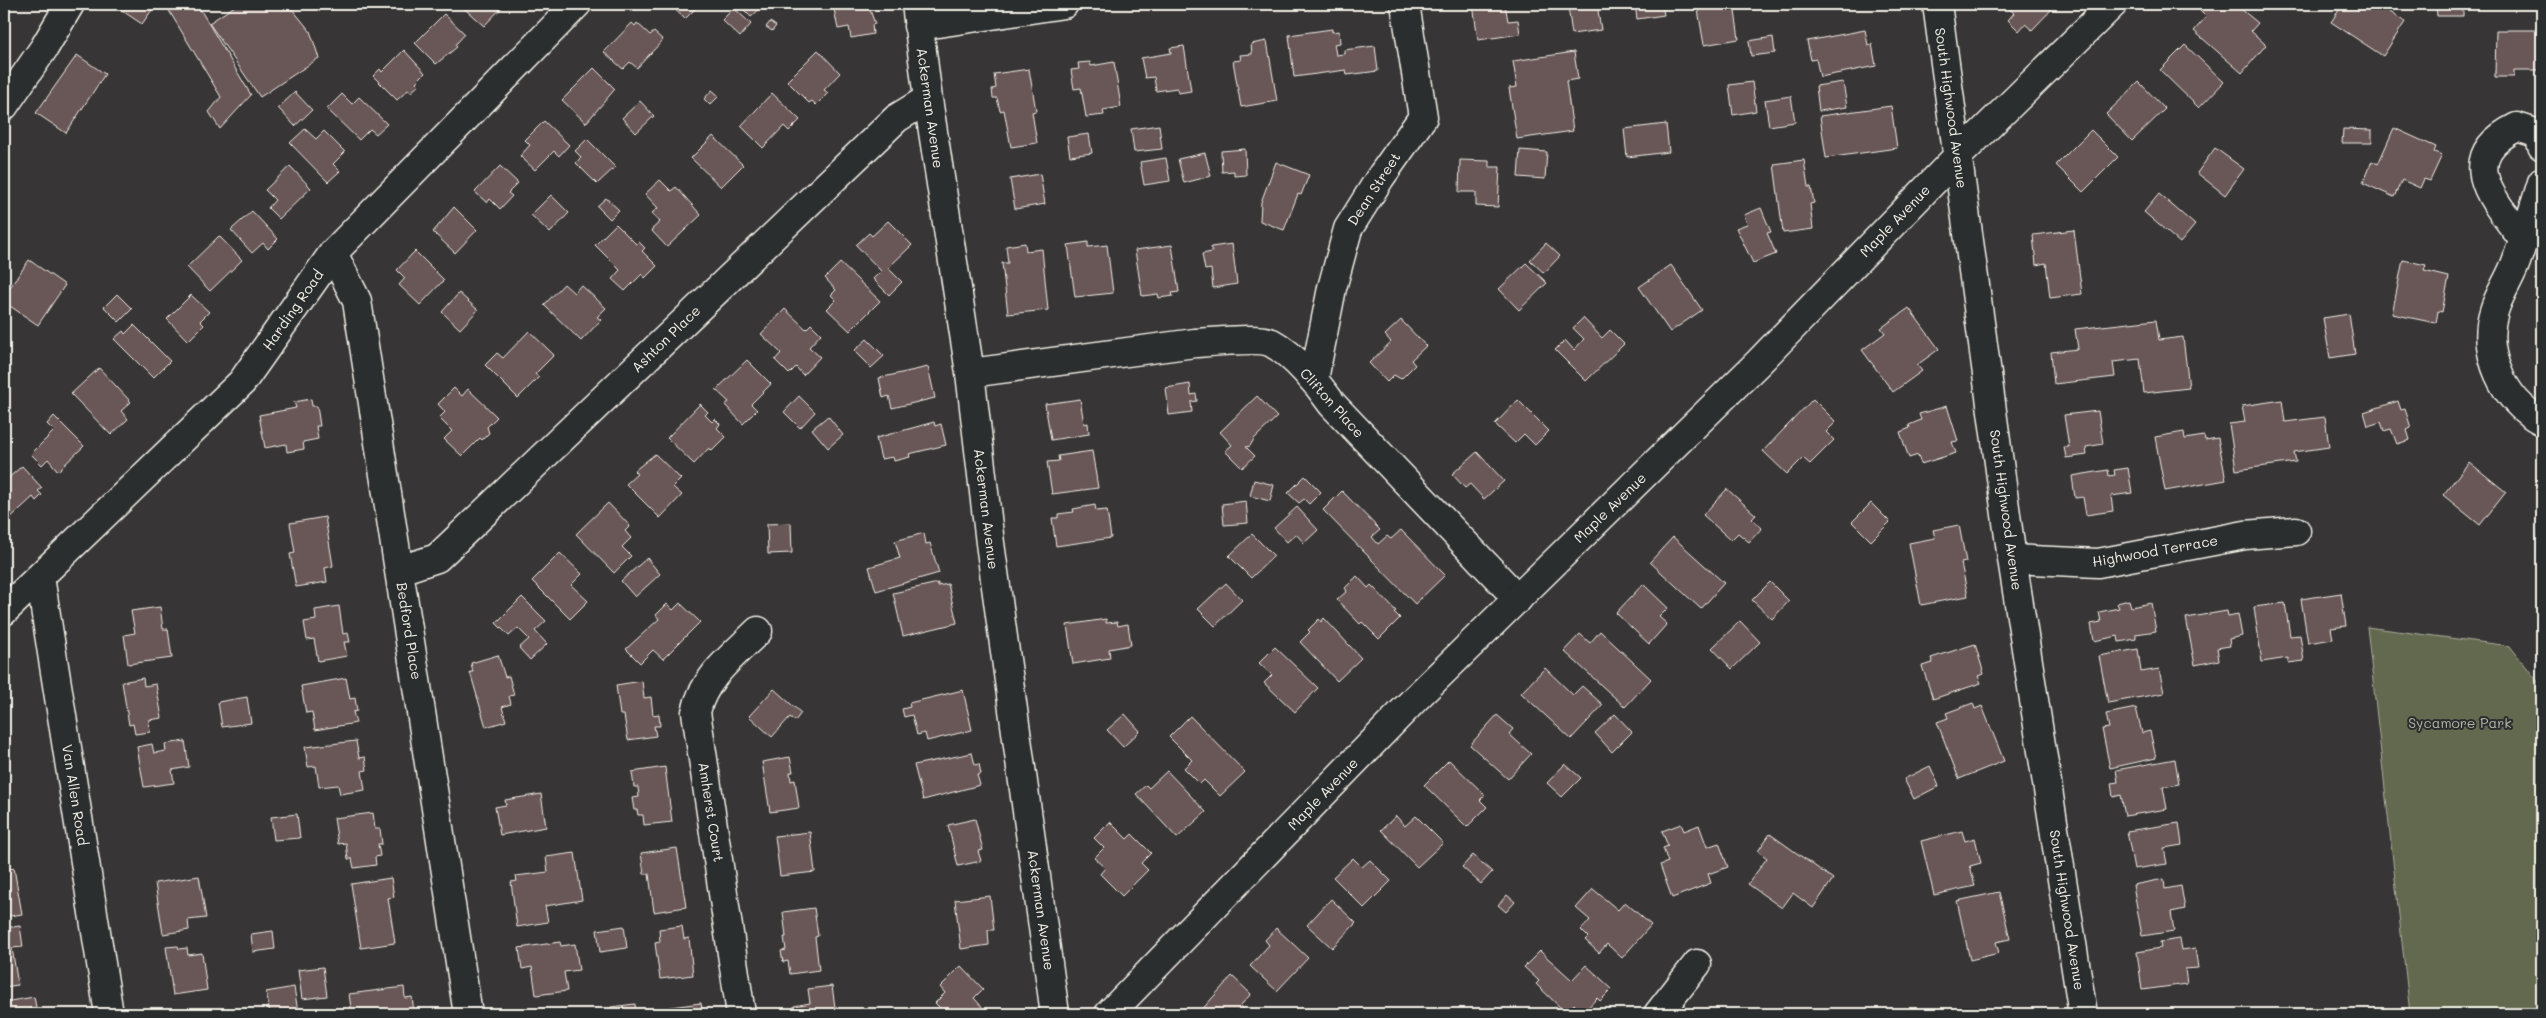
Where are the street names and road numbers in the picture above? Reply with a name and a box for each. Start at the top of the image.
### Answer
street label: South Highwood Avenue [1931,26,1972,189]
street label: Ackerman Avenue [913,46,948,169]
street label: Dean Street [1343,148,1404,229]
street label: Maple Avenue [1855,180,1934,261]
street label: Harding Road [258,266,327,354]
street label: Ashton Place [627,301,704,376]
street label: Clifton Place [1296,364,1369,442]
street label: South Highwood Avenue [1986,428,2027,591]
street label: Ackerman Avenue [970,447,1003,570]
street label: Maple Avenue [1569,468,1650,547]
street label: Highwood Terrace [2091,530,2219,571]
street label: Bedford Place [392,581,427,681]
street label: Van Allen Road [58,743,93,847]
street label: Maple Avenue [1283,753,1362,834]
street label: Amherst Court [694,761,729,863]
street label: South Highwood Avenue [2045,828,2090,991]
street label: Ackerman Avenue [1024,848,1059,971]

